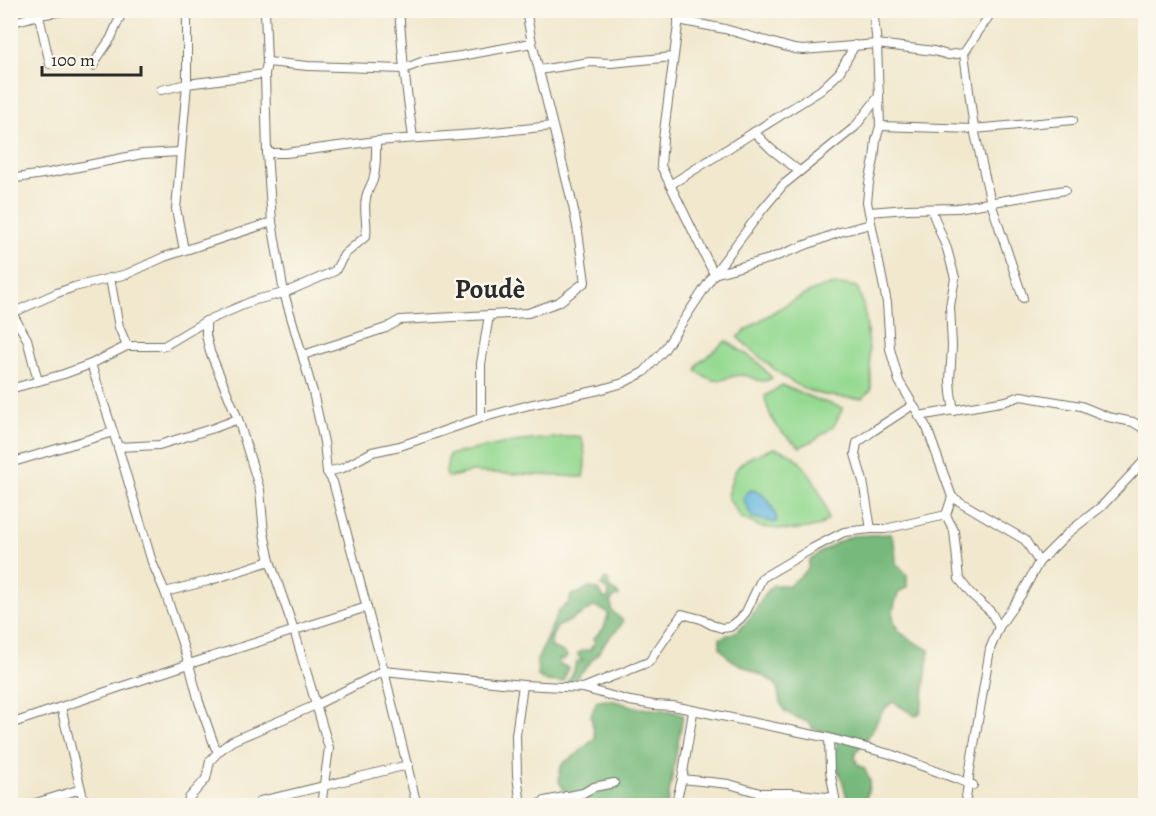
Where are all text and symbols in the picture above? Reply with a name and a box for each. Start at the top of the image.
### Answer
scale bar [42,39,141,77]
text: 100 m [51,48,95,72]
district label: Poudè [455,271,525,307]

